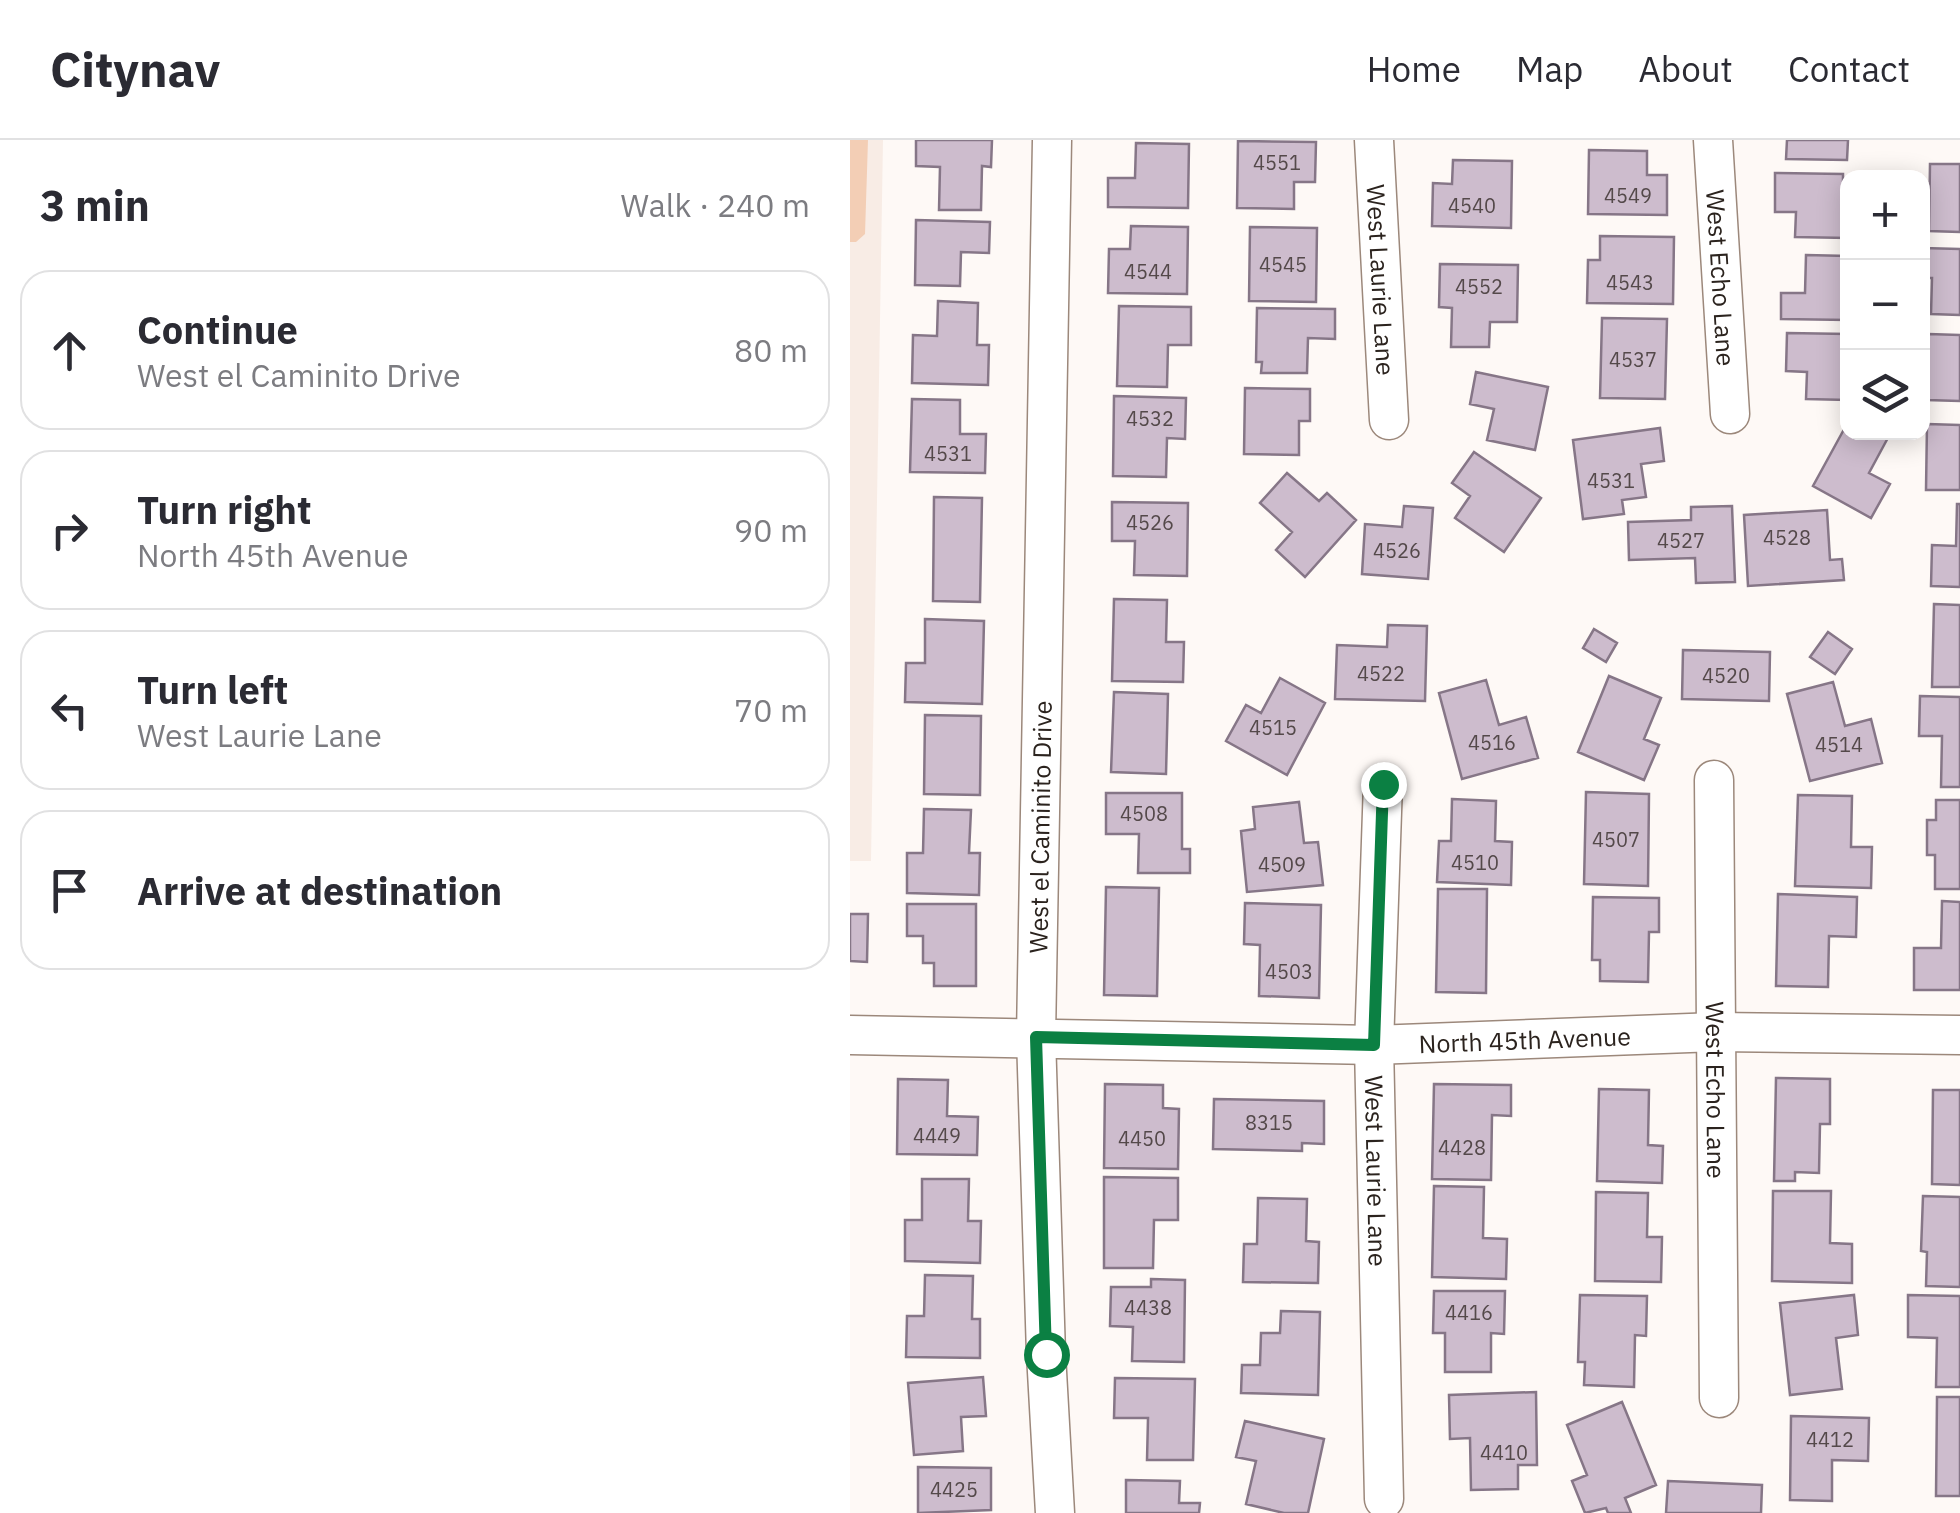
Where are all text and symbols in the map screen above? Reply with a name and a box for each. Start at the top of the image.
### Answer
text: Citynav [50,38,220,100]
text: Home [1367,46,1461,92]
text: Map [1516,46,1583,92]
text: About [1638,46,1733,92]
text: Contact [1788,46,1910,92]
house number: 4551 [1253,149,1301,176]
map controls [1840,170,1930,440]
button: + [1840,170,1930,260]
text: 3 min [40,178,150,233]
house number: 4549 [1604,182,1652,209]
street label: West Laurie Lane [1360,183,1403,376]
text: Walk · 240 m [621,184,810,226]
street label: West Echo Lane [1700,188,1744,367]
house number: 4540 [1448,192,1496,219]
house number: 4545 [1259,251,1307,278]
house number: 4544 [1124,258,1172,285]
button: − [1840,260,1930,350]
house number: 4543 [1606,269,1654,296]
house number: 4552 [1455,273,1503,300]
text: Continue [137,305,298,354]
icon: ahead [42,323,97,378]
text: 80 m [734,329,808,371]
house number: 4537 [1609,346,1657,373]
button: layers [1840,350,1930,440]
text: West el Caminito Drive [137,354,461,396]
house number: 4532 [1126,405,1174,432]
house number: 4531 [924,440,972,467]
house number: 4531 [1587,467,1635,494]
text: Turn right [137,485,312,534]
icon: right [42,503,97,558]
text: 90 m [734,509,808,551]
house number: 4526 [1126,509,1174,536]
house number: 4528 [1763,524,1811,551]
house number: 4527 [1657,527,1705,554]
text: North 45th Avenue [137,534,409,576]
house number: 4526 [1373,537,1421,564]
house number: 4522 [1357,660,1405,687]
house number: 4520 [1702,662,1750,689]
text: Turn left [137,665,288,714]
icon: left [42,683,97,738]
text: 70 m [734,689,808,731]
street label: West el Caminito Drive [1021,700,1059,954]
text: West Laurie Lane [137,714,382,756]
house number: 4515 [1249,714,1297,741]
house number: 4516 [1468,729,1516,756]
house number: 4514 [1815,731,1863,758]
route end [1361,762,1407,808]
house number: 4508 [1120,800,1168,827]
house number: 4507 [1592,826,1640,853]
house number: 4510 [1451,849,1499,876]
house number: 4509 [1258,851,1306,878]
icon: arrive [42,863,97,918]
text: Arrive at destination [137,866,502,915]
house number: 4503 [1265,958,1313,985]
street label: West Echo Lane [1699,1001,1734,1179]
street label: North 45th Avenue [1418,1019,1632,1060]
street label: West Laurie Lane [1358,1075,1395,1267]
house number: 8315 [1245,1109,1293,1136]
house number: 4449 [913,1122,961,1149]
house number: 4450 [1118,1125,1166,1152]
house number: 4428 [1438,1134,1486,1161]
house number: 4438 [1124,1294,1172,1321]
house number: 4416 [1445,1299,1493,1326]
route start [1024,1332,1070,1378]
house number: 4412 [1806,1426,1854,1453]
house number: 4410 [1480,1439,1528,1466]
house number: 4425 [930,1476,978,1503]

